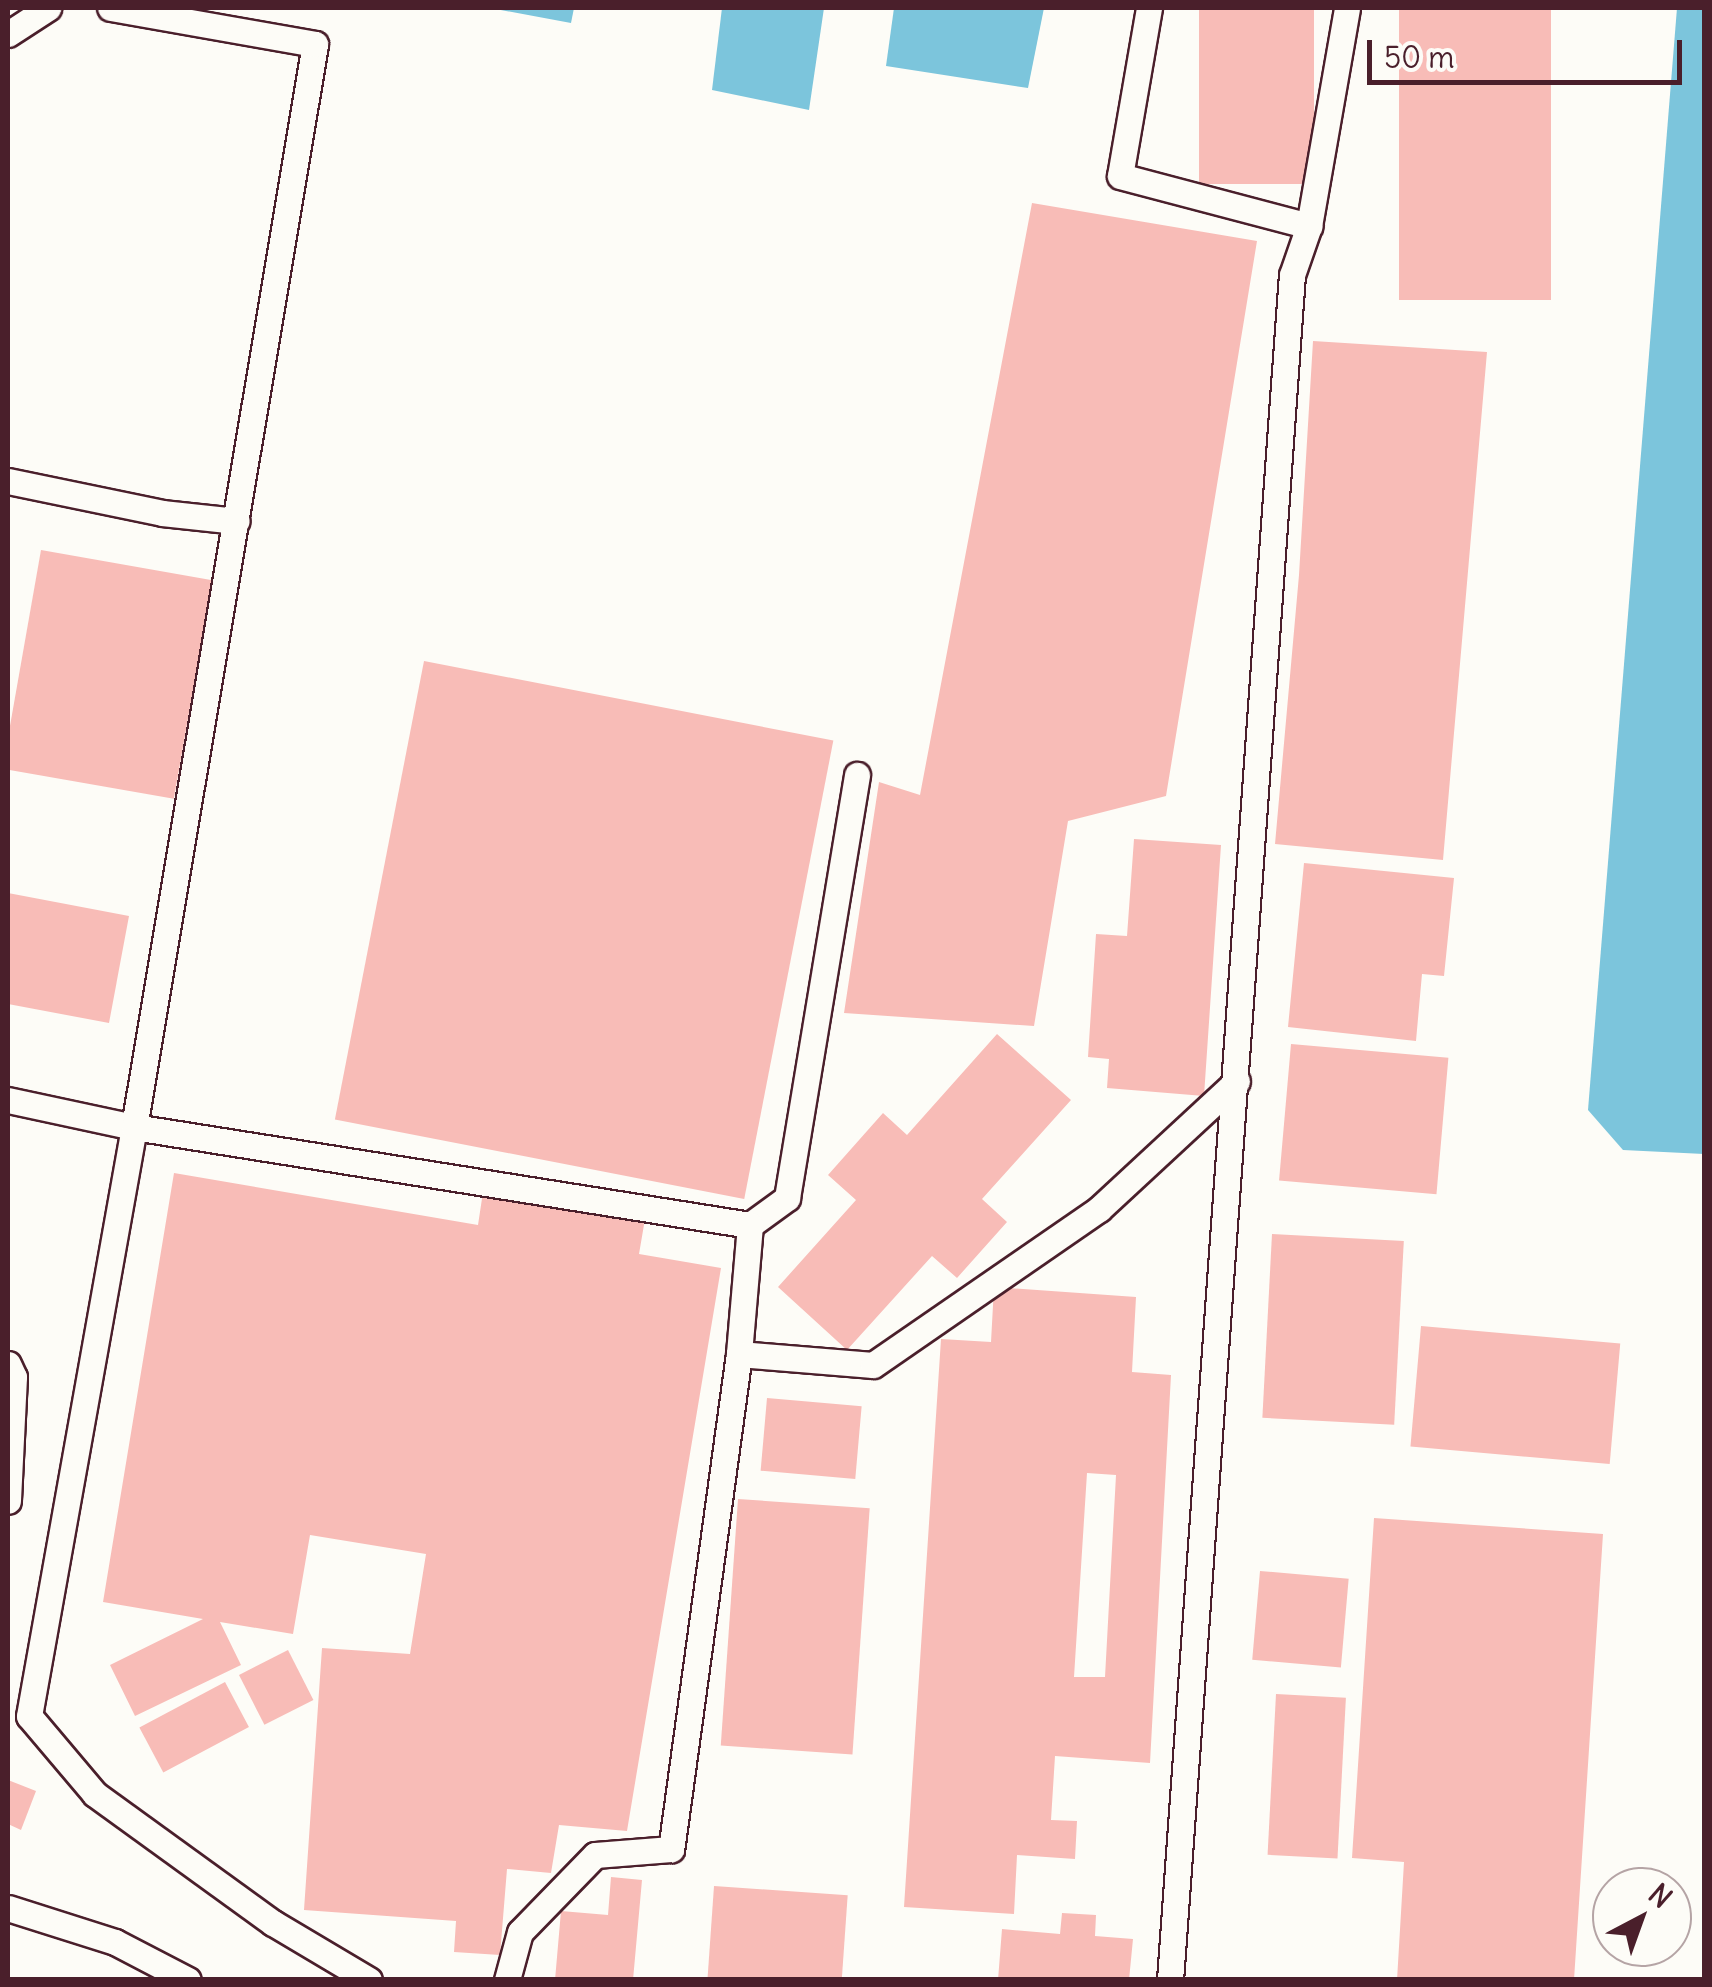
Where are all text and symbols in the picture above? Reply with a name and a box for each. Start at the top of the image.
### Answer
scale bar [1372,20,1687,82]
text: 50 m [1384,38,1454,76]
north arrow [1592,1867,1692,1967]
text: N [1641,1876,1679,1916]

